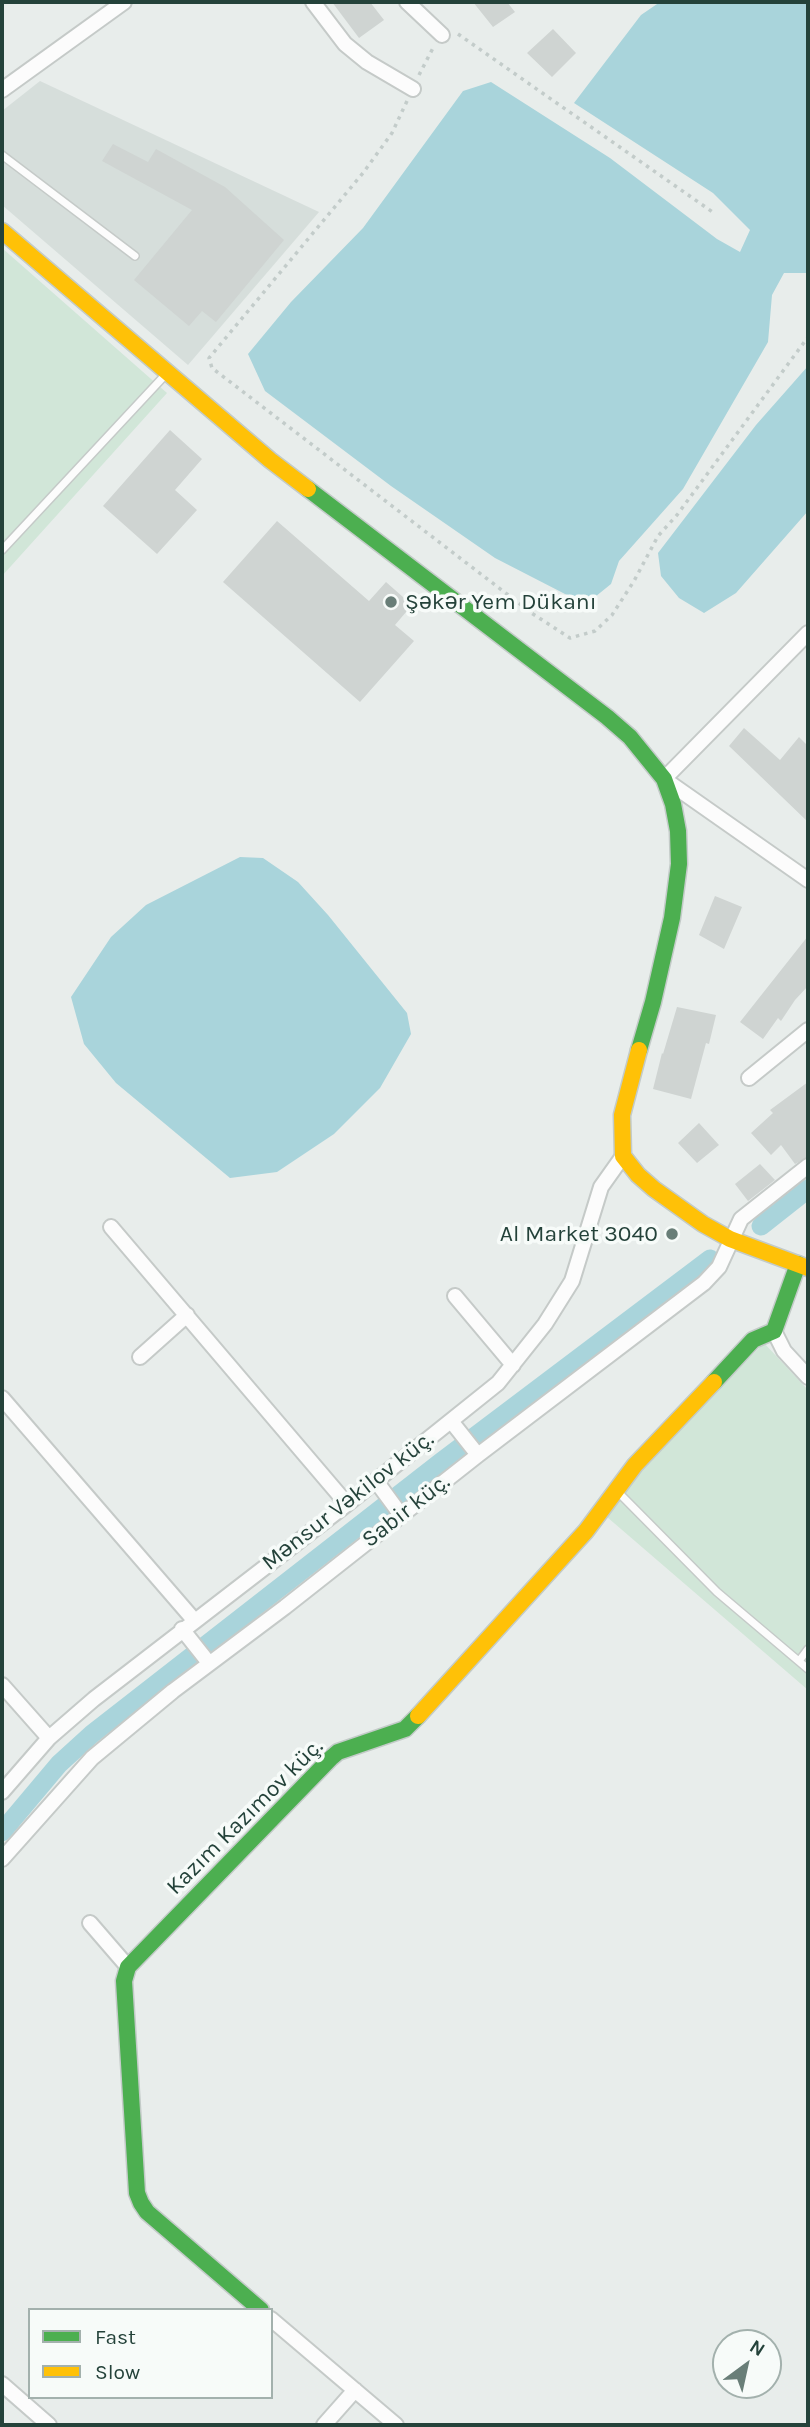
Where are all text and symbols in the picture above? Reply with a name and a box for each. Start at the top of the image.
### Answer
place label: Şəkər Yem Dükanı [405,588,597,616]
marker: Şəkər Yem Dükanı [383,594,399,610]
place label: Al Market 3040 [500,1220,658,1248]
marker: Al Market 3040 [664,1226,680,1242]
street label: Mənsur Vəkilov küç. [257,1425,439,1577]
street label: Sabir küç. [357,1468,455,1554]
street label: Kazım Kazımov küç. [161,1733,329,1901]
legend [28,2308,273,2399]
text: Fast [95,2325,136,2349]
north arrow [712,2329,782,2399]
text: N [746,2335,769,2361]
text: Slow [95,2360,140,2384]

